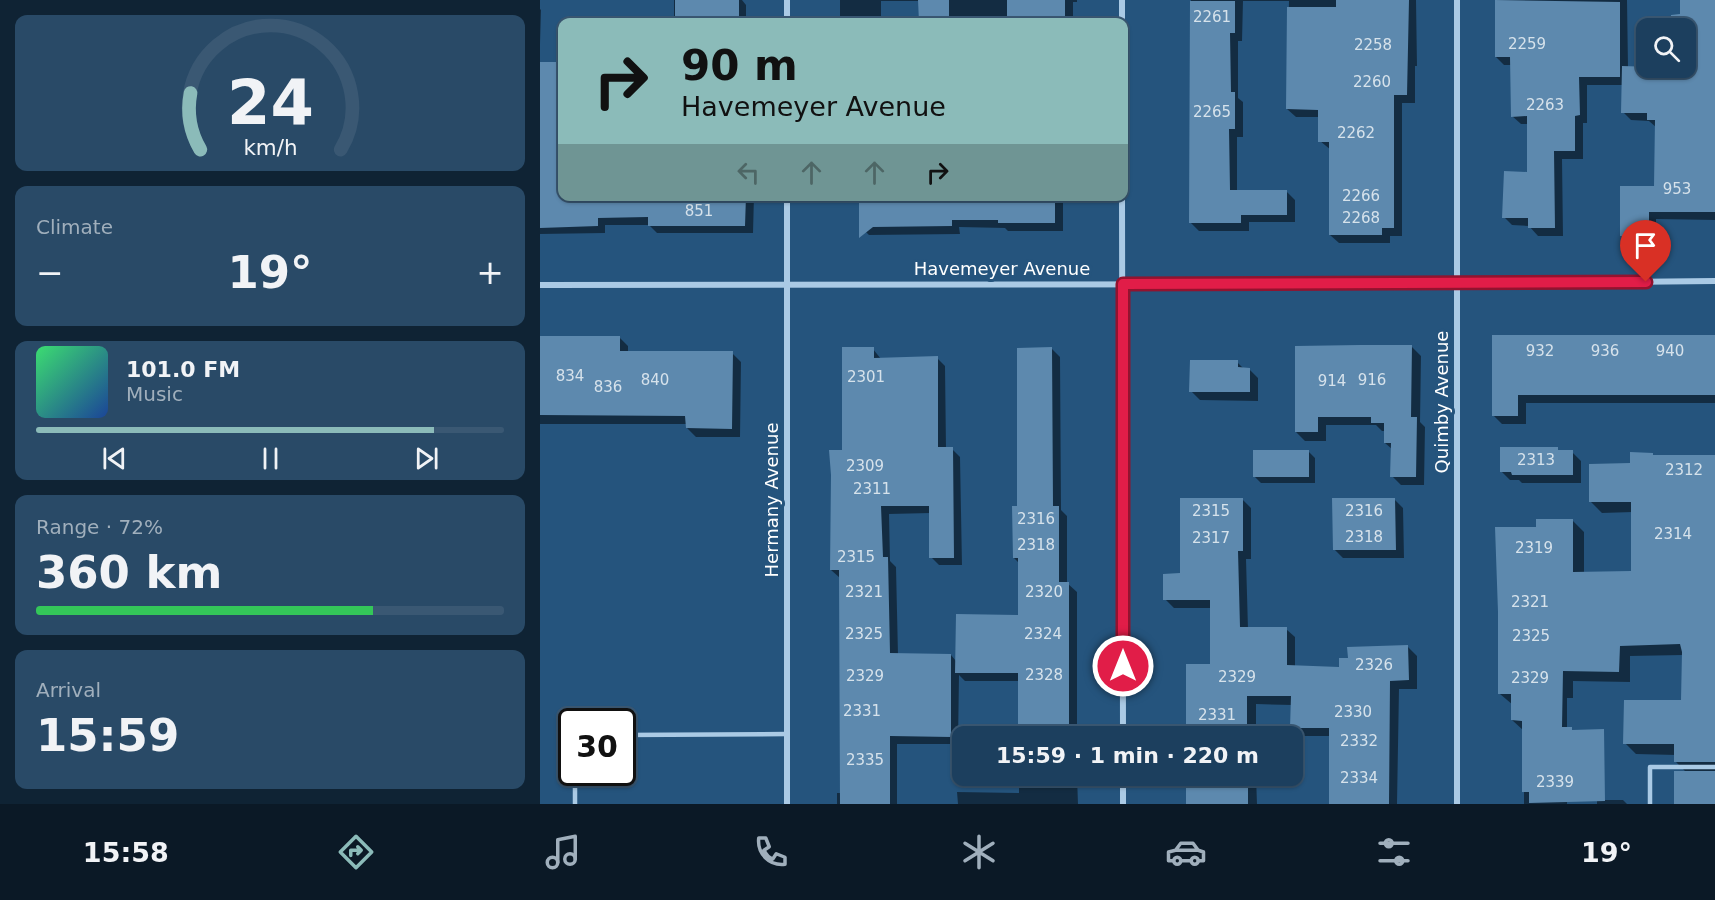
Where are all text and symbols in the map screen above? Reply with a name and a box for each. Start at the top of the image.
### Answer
house number: 2261 [1193,8,1231,26]
map controls [1636,18,1696,78]
button: search [1636,18,1696,78]
house number: 2259 [1508,35,1546,53]
house number: 2258 [1354,36,1392,54]
text: 90 m [681,41,798,90]
icon: right [582,42,660,120]
text: 24 [227,66,313,139]
house number: 2260 [1353,73,1391,91]
text: Havemeyer Avenue [681,91,946,122]
house number: 2263 [1526,96,1564,114]
house number: 2265 [1193,103,1231,121]
house number: 2262 [1337,124,1375,142]
text: km/h [243,135,297,160]
icon: left [732,156,765,189]
icon: ahead [795,156,828,189]
icon: ahead [858,156,891,189]
icon: right [921,156,954,189]
house number: 953 [1663,180,1691,198]
house number: 2266 [1342,187,1380,205]
house number: 851 [685,202,713,220]
house number: 2268 [1342,209,1380,227]
text: Climate [36,215,113,239]
pin [1620,220,1671,282]
icon: arrive [1629,229,1662,262]
text: 19° [227,246,313,299]
text: − [36,253,64,292]
text: + [476,253,504,292]
street label: Havemeyer Avenue [914,258,1090,279]
street label: Quimby Avenue [1431,331,1452,473]
house number: 932 [1526,342,1554,360]
house number: 936 [1591,342,1619,360]
house number: 940 [1656,342,1684,360]
text: 101.0 FM [126,357,240,382]
house number: 834 [556,367,584,385]
house number: 2301 [847,368,885,386]
house number: 840 [641,371,669,389]
house number: 916 [1358,371,1386,389]
house number: 914 [1318,372,1346,390]
house number: 836 [594,378,622,396]
text: Music [126,382,183,406]
street label: Hermany Avenue [761,423,782,577]
icon: previous [98,442,131,475]
icon: pause [254,442,287,475]
icon: next [410,442,443,475]
house number: 2313 [1517,451,1555,469]
house number: 2309 [846,457,884,475]
house number: 2312 [1665,461,1703,479]
house number: 2311 [853,480,891,498]
house number: 2315 [1192,502,1230,520]
house number: 2316 [1345,502,1383,520]
house number: 2316 [1017,510,1055,528]
text: Range · 72% [36,515,163,539]
house number: 2314 [1654,525,1692,543]
house number: 2318 [1345,528,1383,546]
house number: 2317 [1192,529,1230,547]
house number: 2318 [1017,536,1055,554]
house number: 2319 [1515,539,1553,557]
text: 360 km [36,546,222,599]
house number: 2315 [837,548,875,566]
house number: 2321 [845,583,883,601]
house number: 2320 [1025,583,1063,601]
house number: 2321 [1511,593,1549,611]
house number: 2325 [845,625,883,643]
house number: 2324 [1024,625,1062,643]
house number: 2325 [1512,627,1550,645]
position arrow [1091,634,1155,698]
house number: 2326 [1355,656,1393,674]
house number: 2328 [1025,666,1063,684]
house number: 2329 [846,667,884,685]
house number: 2329 [1218,668,1256,686]
house number: 2329 [1511,669,1549,687]
text: Arrival [36,678,101,702]
house number: 2331 [843,702,881,720]
house number: 2330 [1334,703,1372,721]
house number: 2331 [1198,706,1236,724]
speed limit sign: 30 [558,708,636,786]
text: 15:59 [36,709,179,762]
house number: 2332 [1340,732,1378,750]
text: 15:59 · 1 min · 220 m [996,743,1259,768]
house number: 2335 [846,751,884,769]
house number: 2334 [1340,769,1378,787]
house number: 2339 [1536,773,1574,791]
icon: directions [335,831,377,873]
icon: music [542,831,584,873]
icon: phone [750,831,792,873]
icon: climate [958,831,1000,873]
icon: car [1165,831,1207,873]
icon: filters [1373,831,1415,873]
text: 15:58 [83,837,169,868]
text: 19° [1581,837,1632,868]

